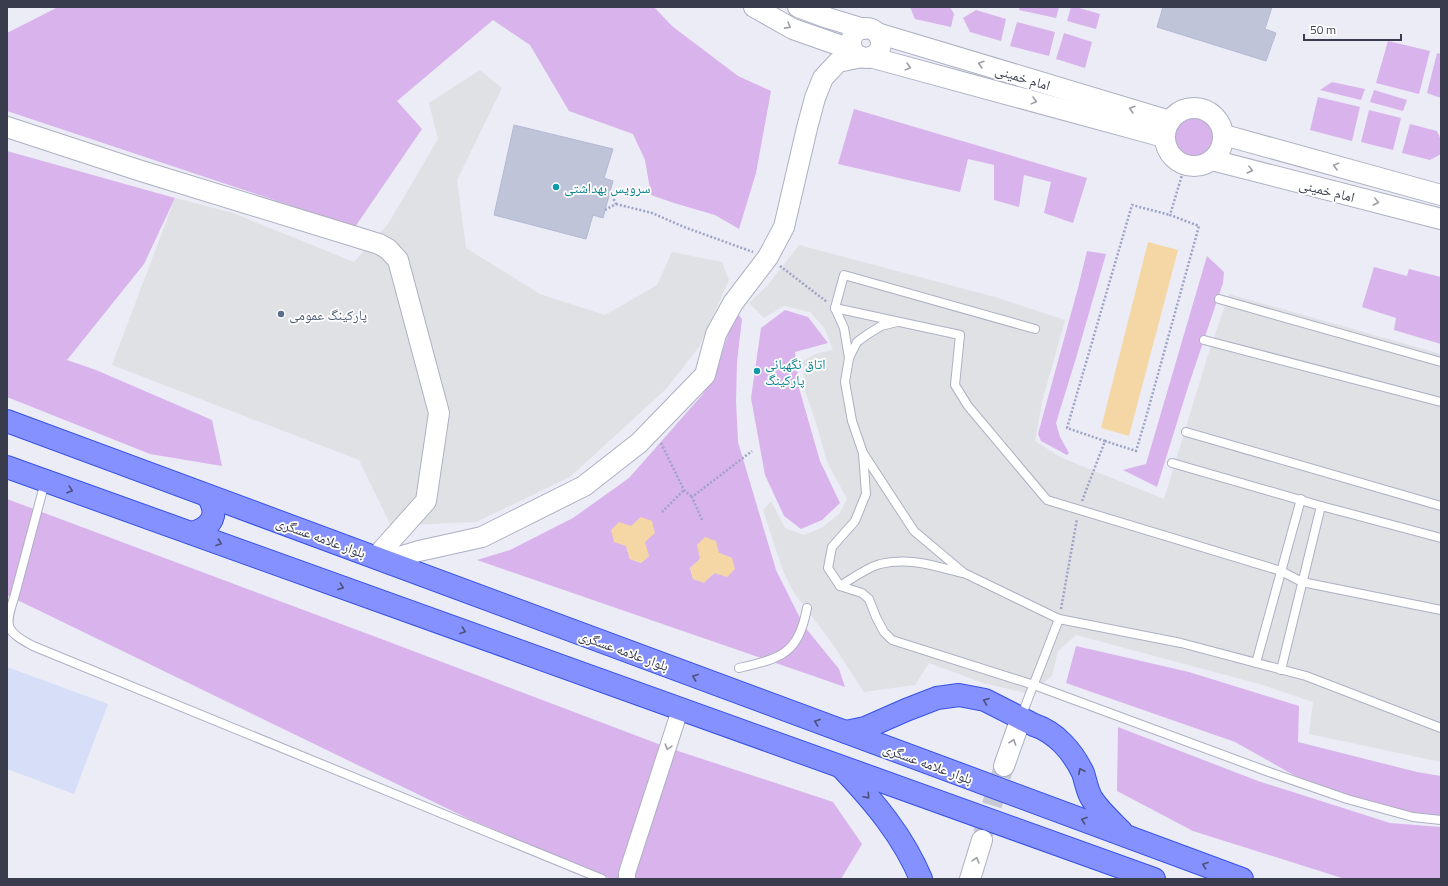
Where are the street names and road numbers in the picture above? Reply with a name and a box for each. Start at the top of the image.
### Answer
street label: امام خمینی [993,59,1053,95]
street label: امام خمینی [1297,173,1357,207]
street label: بلوار علامه عسگری [273,511,369,563]
street label: بلوار علامه عسگری [576,624,672,676]
street label: بلوار علامه عسگری [880,737,976,789]

